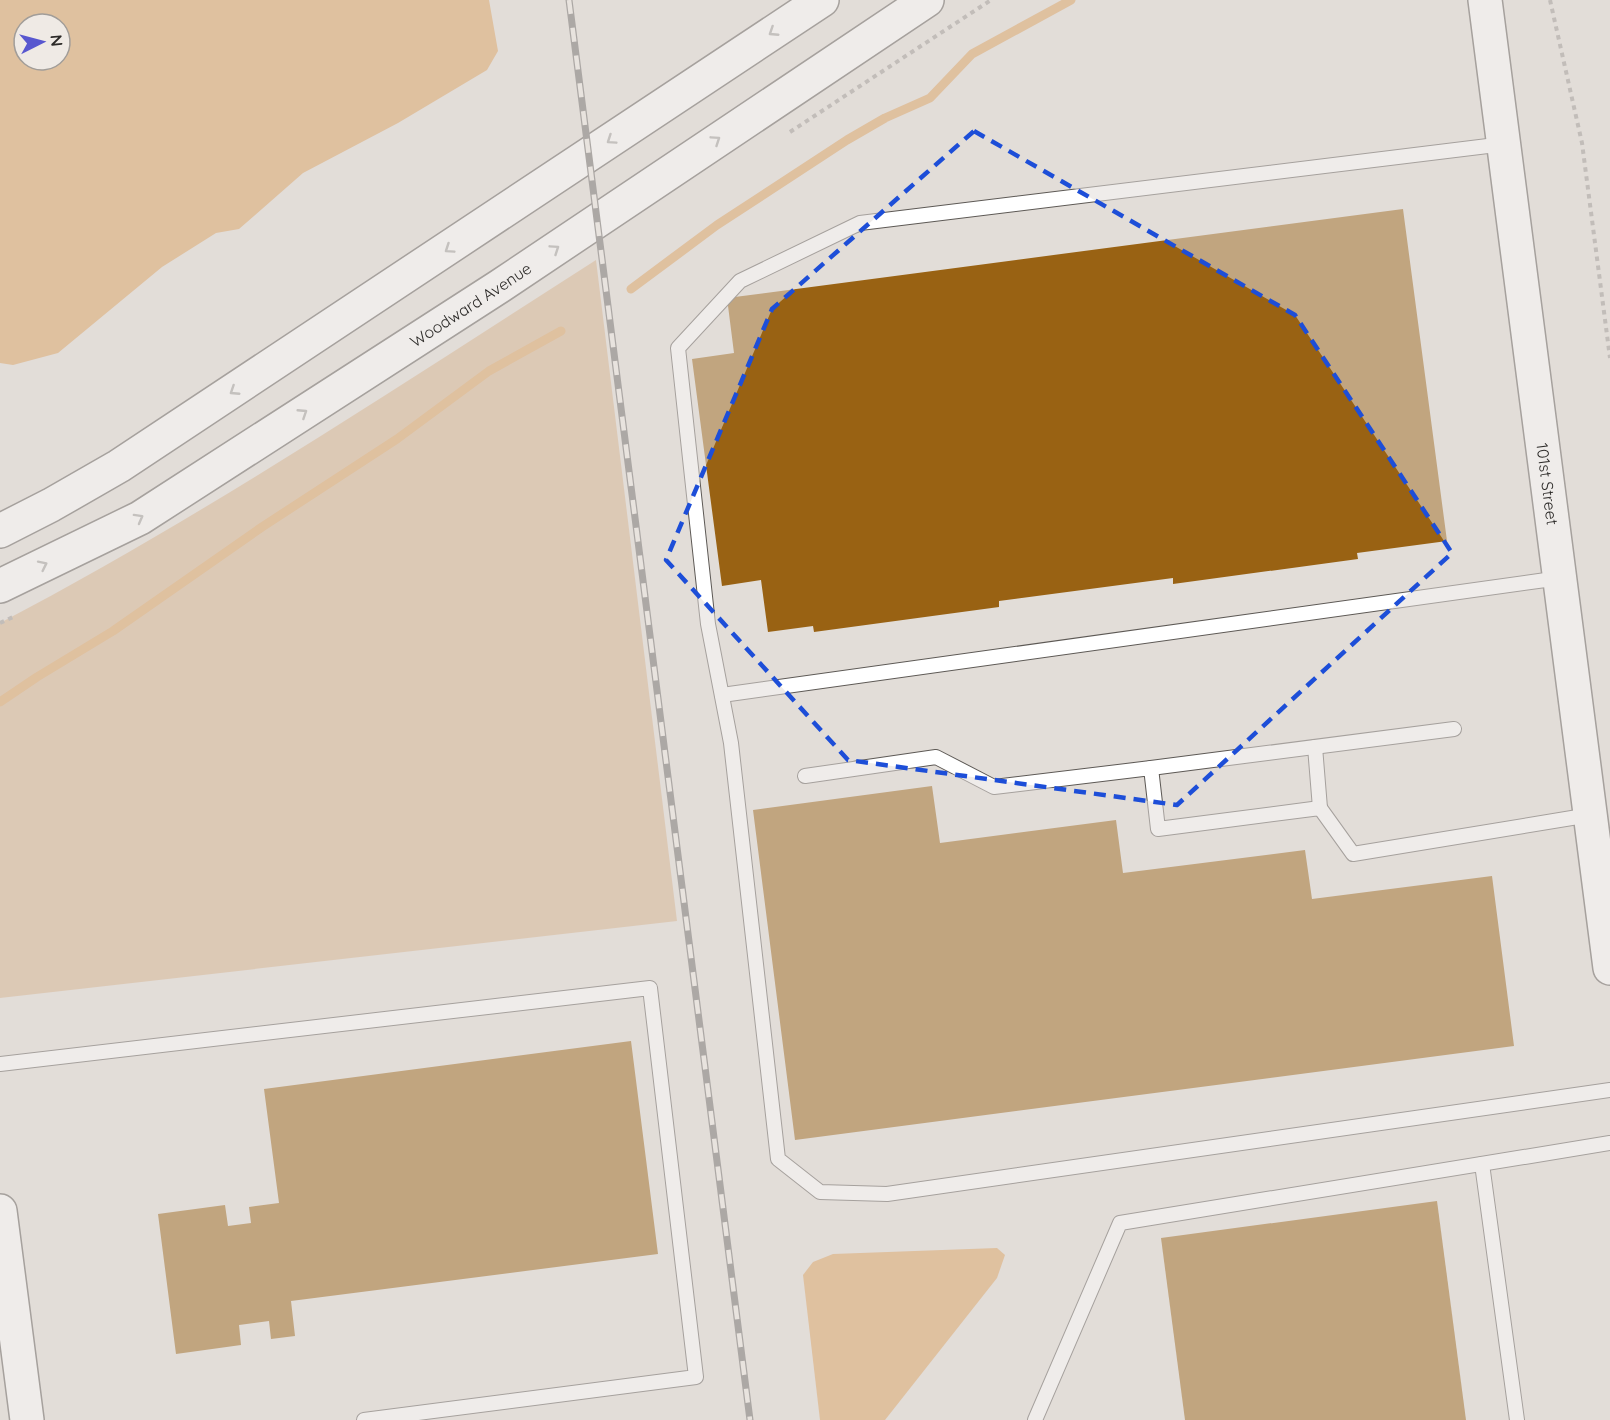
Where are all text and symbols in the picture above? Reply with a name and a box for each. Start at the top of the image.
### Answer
north arrow [12,12,72,72]
one-way arrow [769,24,779,36]
text: N [46,34,67,47]
one-way arrow [607,133,618,144]
one-way arrow [710,136,721,147]
one-way arrow [445,242,456,253]
one-way arrow [548,245,559,256]
street label: Woodward Avenue [406,258,535,351]
one-way arrow [230,383,240,395]
one-way arrow [297,409,308,420]
street label: 101st Street [1532,442,1563,526]
one-way arrow [133,514,143,525]
one-way arrow [37,561,48,572]

